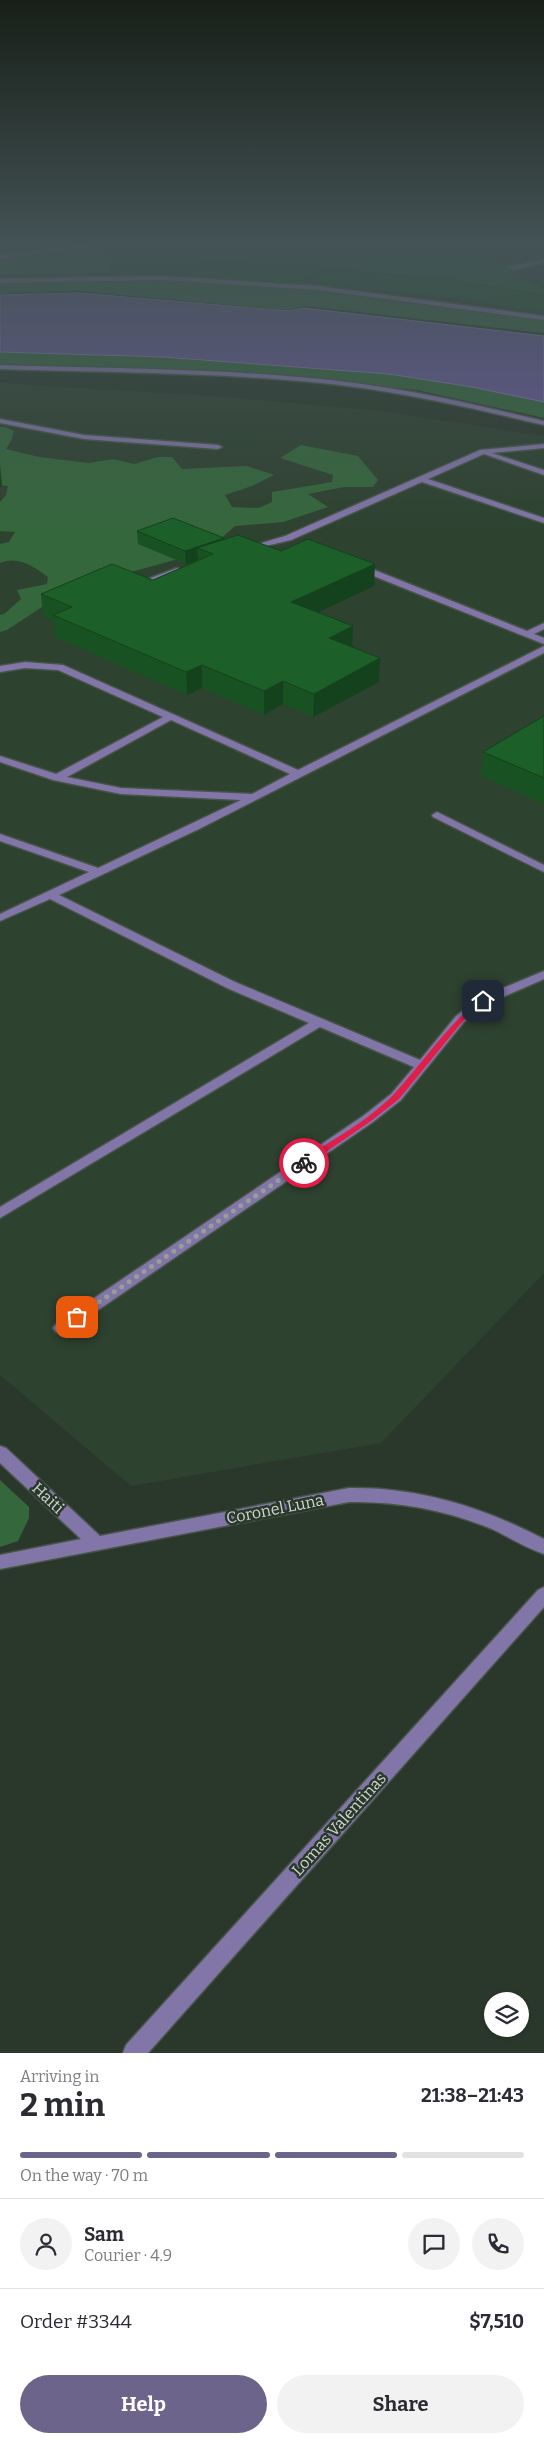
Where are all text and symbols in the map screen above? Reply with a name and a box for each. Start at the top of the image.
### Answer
pin [462,980,504,1022]
icon: home [469,987,497,1015]
courier [279,1138,329,1188]
icon: bike [290,1149,318,1177]
pin [56,1296,98,1338]
icon: bag [63,1303,91,1331]
street label: Haiti [28,1479,68,1518]
street label: Coronel Luna [225,1490,326,1528]
street label: Lomas Valentinas [288,1769,390,1879]
map controls [484,1992,529,2037]
button: layers [484,1992,529,2037]
text: Arriving in [20,2067,99,2086]
text: 21:38–21:43 [421,2084,524,2107]
text: 2 min [20,2086,105,2124]
text: On the way · 70 m [20,2166,148,2185]
button: person [20,2218,72,2270]
button: chat [408,2218,460,2270]
button: phone [472,2218,524,2270]
text: Sam [84,2223,124,2246]
text: Courier · 4.9 [84,2246,172,2265]
text: Order #3344 [20,2310,132,2333]
text: $7,510 [469,2310,524,2333]
button: Help [20,2375,267,2433]
button: Share [277,2375,524,2433]

